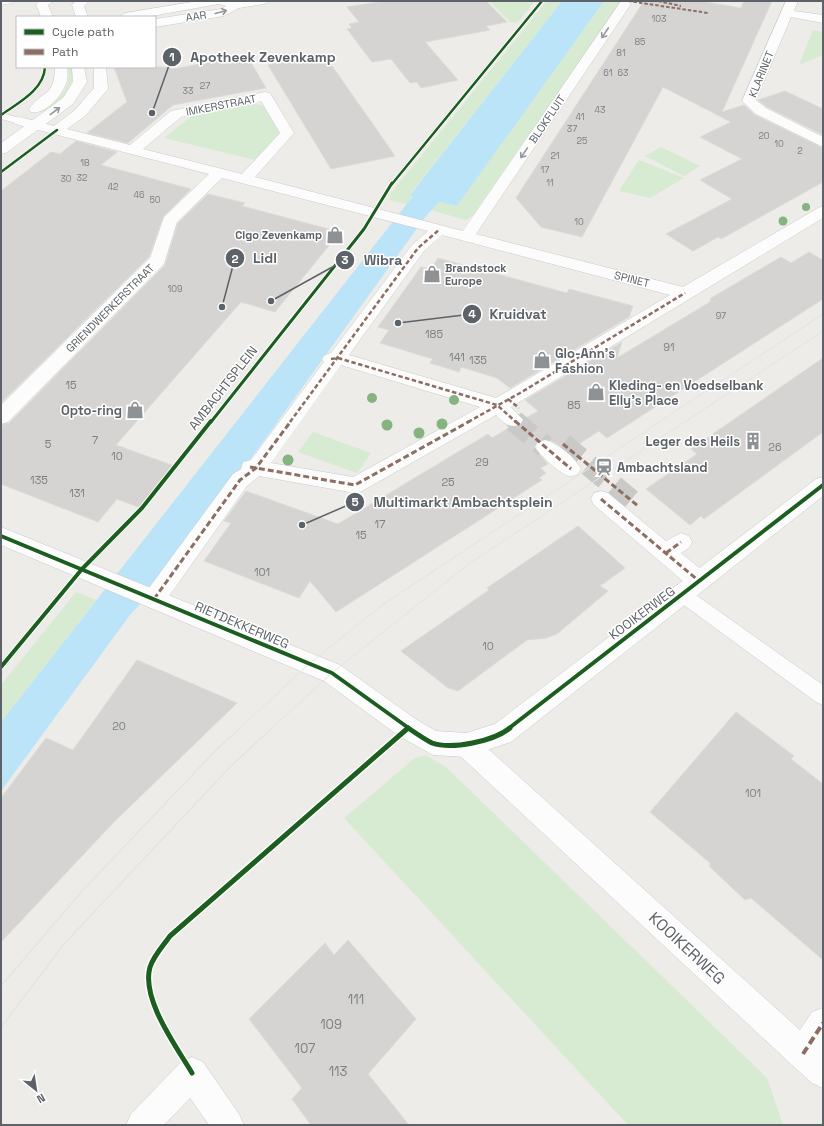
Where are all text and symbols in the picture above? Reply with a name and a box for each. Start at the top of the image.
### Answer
street label: AAR [185,7,207,25]
one-way arrow [214,7,227,15]
house number: 103 [652,13,666,25]
legend [16,16,156,68]
text: Cycle path [52,24,114,40]
one-way arrow [601,28,609,39]
house number: 85 [635,36,646,48]
text: Path [52,44,78,60]
callout: Apotheek Zevenkamp [162,44,344,70]
house number: 81 [616,47,626,59]
text: Apotheek Zevenkamp [190,48,336,66]
street label: KLARINET [745,48,777,99]
text: 1 [169,49,175,65]
house number: 61 [603,67,613,79]
house number: 63 [618,67,628,79]
house number: 27 [200,80,210,92]
house number: 33 [183,85,193,97]
street label: IMKERSTRAAT [185,91,258,119]
street label: BLOKFLUIT [526,92,569,146]
house number: 43 [594,104,606,116]
one-way arrow [49,107,60,115]
house number: 41 [575,111,585,123]
house number: 37 [567,123,577,135]
house number: 20 [758,130,770,142]
house number: 25 [577,135,587,147]
house number: 10 [774,138,784,150]
house number: 2 [797,145,803,157]
one-way arrow [520,147,528,158]
house number: 21 [550,150,560,162]
house number: 18 [80,157,90,169]
house number: 17 [541,164,549,176]
house number: 32 [77,172,87,184]
house number: 30 [60,173,72,185]
house number: 11 [546,177,554,189]
house number: 42 [107,181,119,193]
house number: 46 [133,189,145,201]
house number: 50 [149,194,161,206]
house number: 10 [574,216,584,228]
shop icon: Cigo Zevenkamp [325,225,345,245]
place label: Cigo Zevenkamp [235,228,322,242]
callout: Lidl [225,245,285,271]
callout: Wibra [335,247,410,273]
text: Lidl [253,249,277,267]
text: 2 [231,251,239,267]
text: Wibra [364,251,402,269]
text: 3 [341,252,349,268]
street label: GRIENDWERKERSTRAAT [63,260,158,355]
place label: Brandstock Europe [445,261,507,288]
shop icon: Brandstock Europe [422,264,442,284]
street label: SPINET [613,268,652,290]
house number: 109 [167,283,183,295]
callout: Kruidvat [462,301,555,327]
text: Kruidvat [489,305,547,323]
text: 4 [468,306,476,322]
house number: 97 [716,310,726,322]
house number: 185 [425,327,443,341]
house number: 91 [663,340,675,354]
street label: AMBACHTSPLEIN [185,342,261,434]
place label: Glo-Ann's Fashion [555,345,615,377]
house number: 141 [449,350,465,364]
shop icon: Glo-Ann's Fashion [532,350,552,370]
house number: 135 [469,353,487,367]
place label: Kleding- en Voedselbank Elly's Place [609,377,764,409]
house number: 15 [65,378,77,392]
shop icon: Kleding- en Voedselbank Elly's Place [586,382,606,402]
house number: 85 [567,398,581,412]
shop icon: Opto-ring [125,400,145,420]
place label: Opto-ring [61,402,122,419]
building icon: Leger des Heils [743,431,763,451]
house number: 7 [92,433,98,447]
place label: Leger des Heils [646,433,740,450]
house number: 5 [45,437,52,451]
house number: 26 [768,440,782,454]
house number: 10 [111,449,123,463]
house number: 29 [475,455,489,469]
station icon: Ambachtsland [594,457,614,477]
place label: Ambachtsland [617,459,707,476]
house number: 135 [30,473,48,487]
house number: 25 [441,475,455,489]
house number: 131 [69,486,85,500]
callout: Multimarkt Ambachtsplein [345,489,561,515]
text: Multimarkt Ambachtsplein [373,493,553,511]
text: 5 [351,494,359,510]
house number: 17 [375,517,385,531]
house number: 15 [355,528,367,542]
house number: 101 [254,565,270,579]
street label: KOOIKERWEG [605,582,679,644]
street label: RIETDEKKERWEG [192,597,292,653]
house number: 10 [482,639,494,653]
house number: 20 [112,719,126,733]
house number: 101 [745,786,761,800]
street label: KOOIKERWEG [644,907,730,989]
house number: 111 [348,991,364,1008]
house number: 109 [320,1016,342,1033]
house number: 107 [295,1040,315,1057]
house number: 113 [329,1063,348,1080]
north arrow [16,1070,56,1110]
text: N [34,1091,48,1107]

